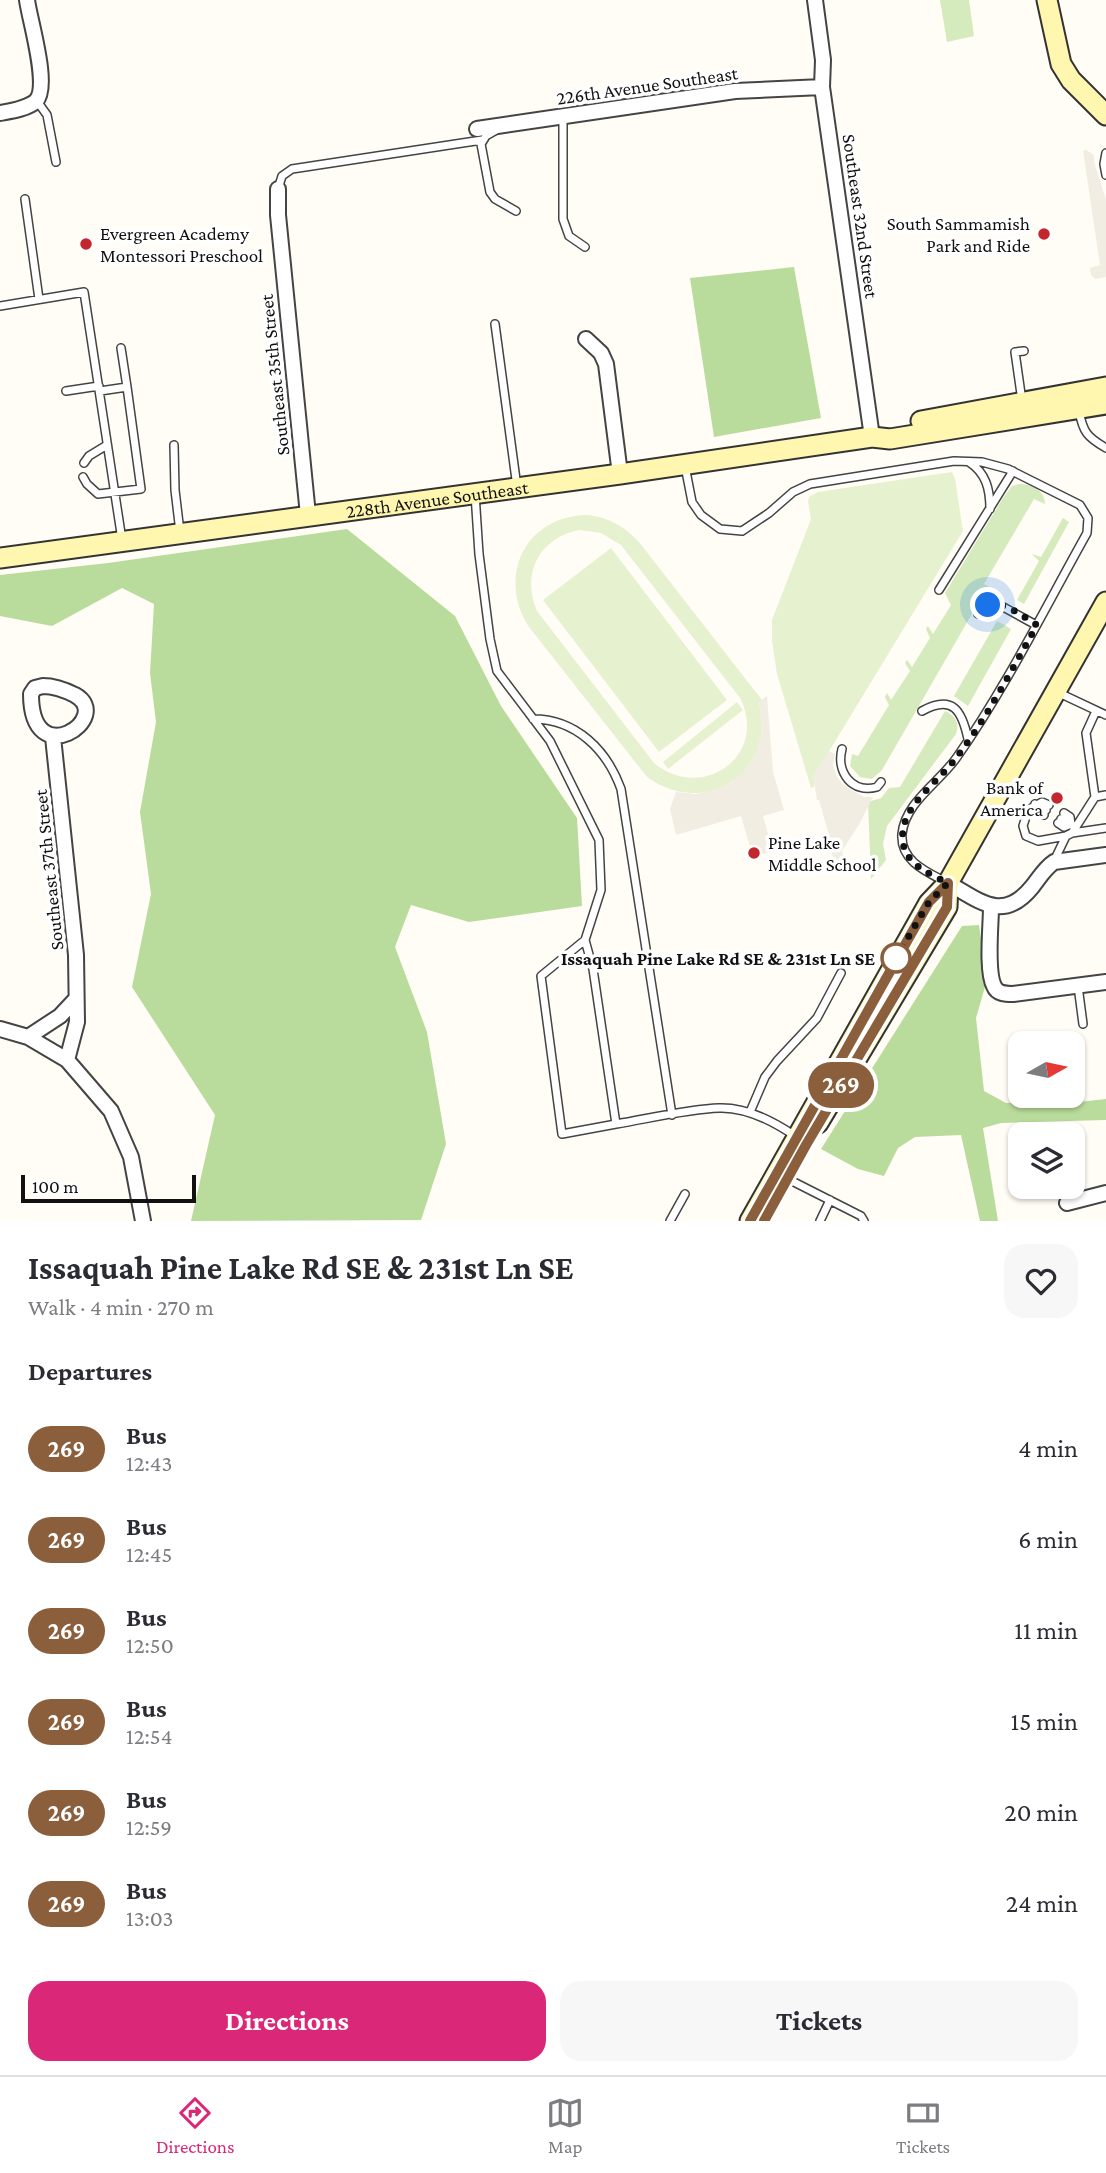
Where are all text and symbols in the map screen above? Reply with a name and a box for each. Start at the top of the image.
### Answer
street label: 226th Avenue Southeast [555,62,740,109]
street label: Southeast 32nd Street [839,133,883,300]
place label: South Sammamish Park and Ride [887,213,1030,256]
place label: Evergreen Academy Montessori Preschool [100,223,263,266]
marker: South Sammamish Park and Ride [1036,226,1052,242]
marker: Evergreen Academy Montessori Preschool [78,236,94,252]
street label: Southeast 35th Street [256,293,293,457]
street label: 228th Avenue Southeast [345,476,530,522]
your location [970,587,1005,622]
place label: Bank of America [980,777,1044,820]
street label: Southeast 37th Street [30,788,67,951]
marker: Bank of America [1049,790,1065,806]
place label: Pine Lake Middle School [768,832,876,875]
marker: Pine Lake Middle School [746,845,762,861]
marker: Issaquah Pine Lake Rd SE & 231st Ln SE [881,943,911,973]
place label: Issaquah Pine Lake Rd SE & 231st Ln SE [561,948,875,969]
north arrow [1008,1031,1085,1108]
map controls [1008,1031,1085,1199]
line badge: 269 [801,1062,881,1108]
text: 269 [822,1071,860,1098]
button: layers [1008,1122,1085,1199]
scale bar [21,1172,196,1204]
text: 100 m [32,1176,79,1197]
button: heart [1004,1244,1078,1318]
text: Issaquah Pine Lake Rd SE & 231st Ln SE [28,1249,574,1286]
text: Walk · 4 min · 270 m [28,1294,214,1320]
text: Departures [28,1357,152,1386]
text: Bus [126,1421,167,1450]
text: 4 min [1018,1434,1078,1463]
text: 269 [48,1435,85,1462]
text: 12:43 [126,1450,172,1476]
text: Bus [126,1512,167,1541]
text: 6 min [1018,1525,1078,1554]
text: 269 [48,1526,85,1553]
text: 12:45 [126,1541,172,1567]
text: Bus [126,1603,167,1632]
text: 11 min [1014,1616,1078,1645]
text: 269 [48,1617,85,1644]
text: 12:50 [126,1632,174,1658]
text: Bus [126,1694,167,1723]
text: 15 min [1011,1707,1078,1736]
text: 269 [48,1708,85,1735]
text: 12:54 [126,1723,172,1749]
text: Bus [126,1785,167,1814]
text: 20 min [1004,1798,1078,1827]
text: 269 [48,1799,85,1826]
text: 12:59 [126,1814,172,1840]
text: Bus [126,1876,167,1905]
text: 24 min [1006,1889,1078,1918]
text: 269 [48,1890,85,1917]
text: 13:03 [126,1905,174,1931]
button: Directions [28,1981,546,2061]
button: Tickets [560,1981,1078,2061]
tab: Directions [156,2094,234,2157]
tab: Map [546,2094,584,2157]
tab: Tickets [896,2094,950,2157]

